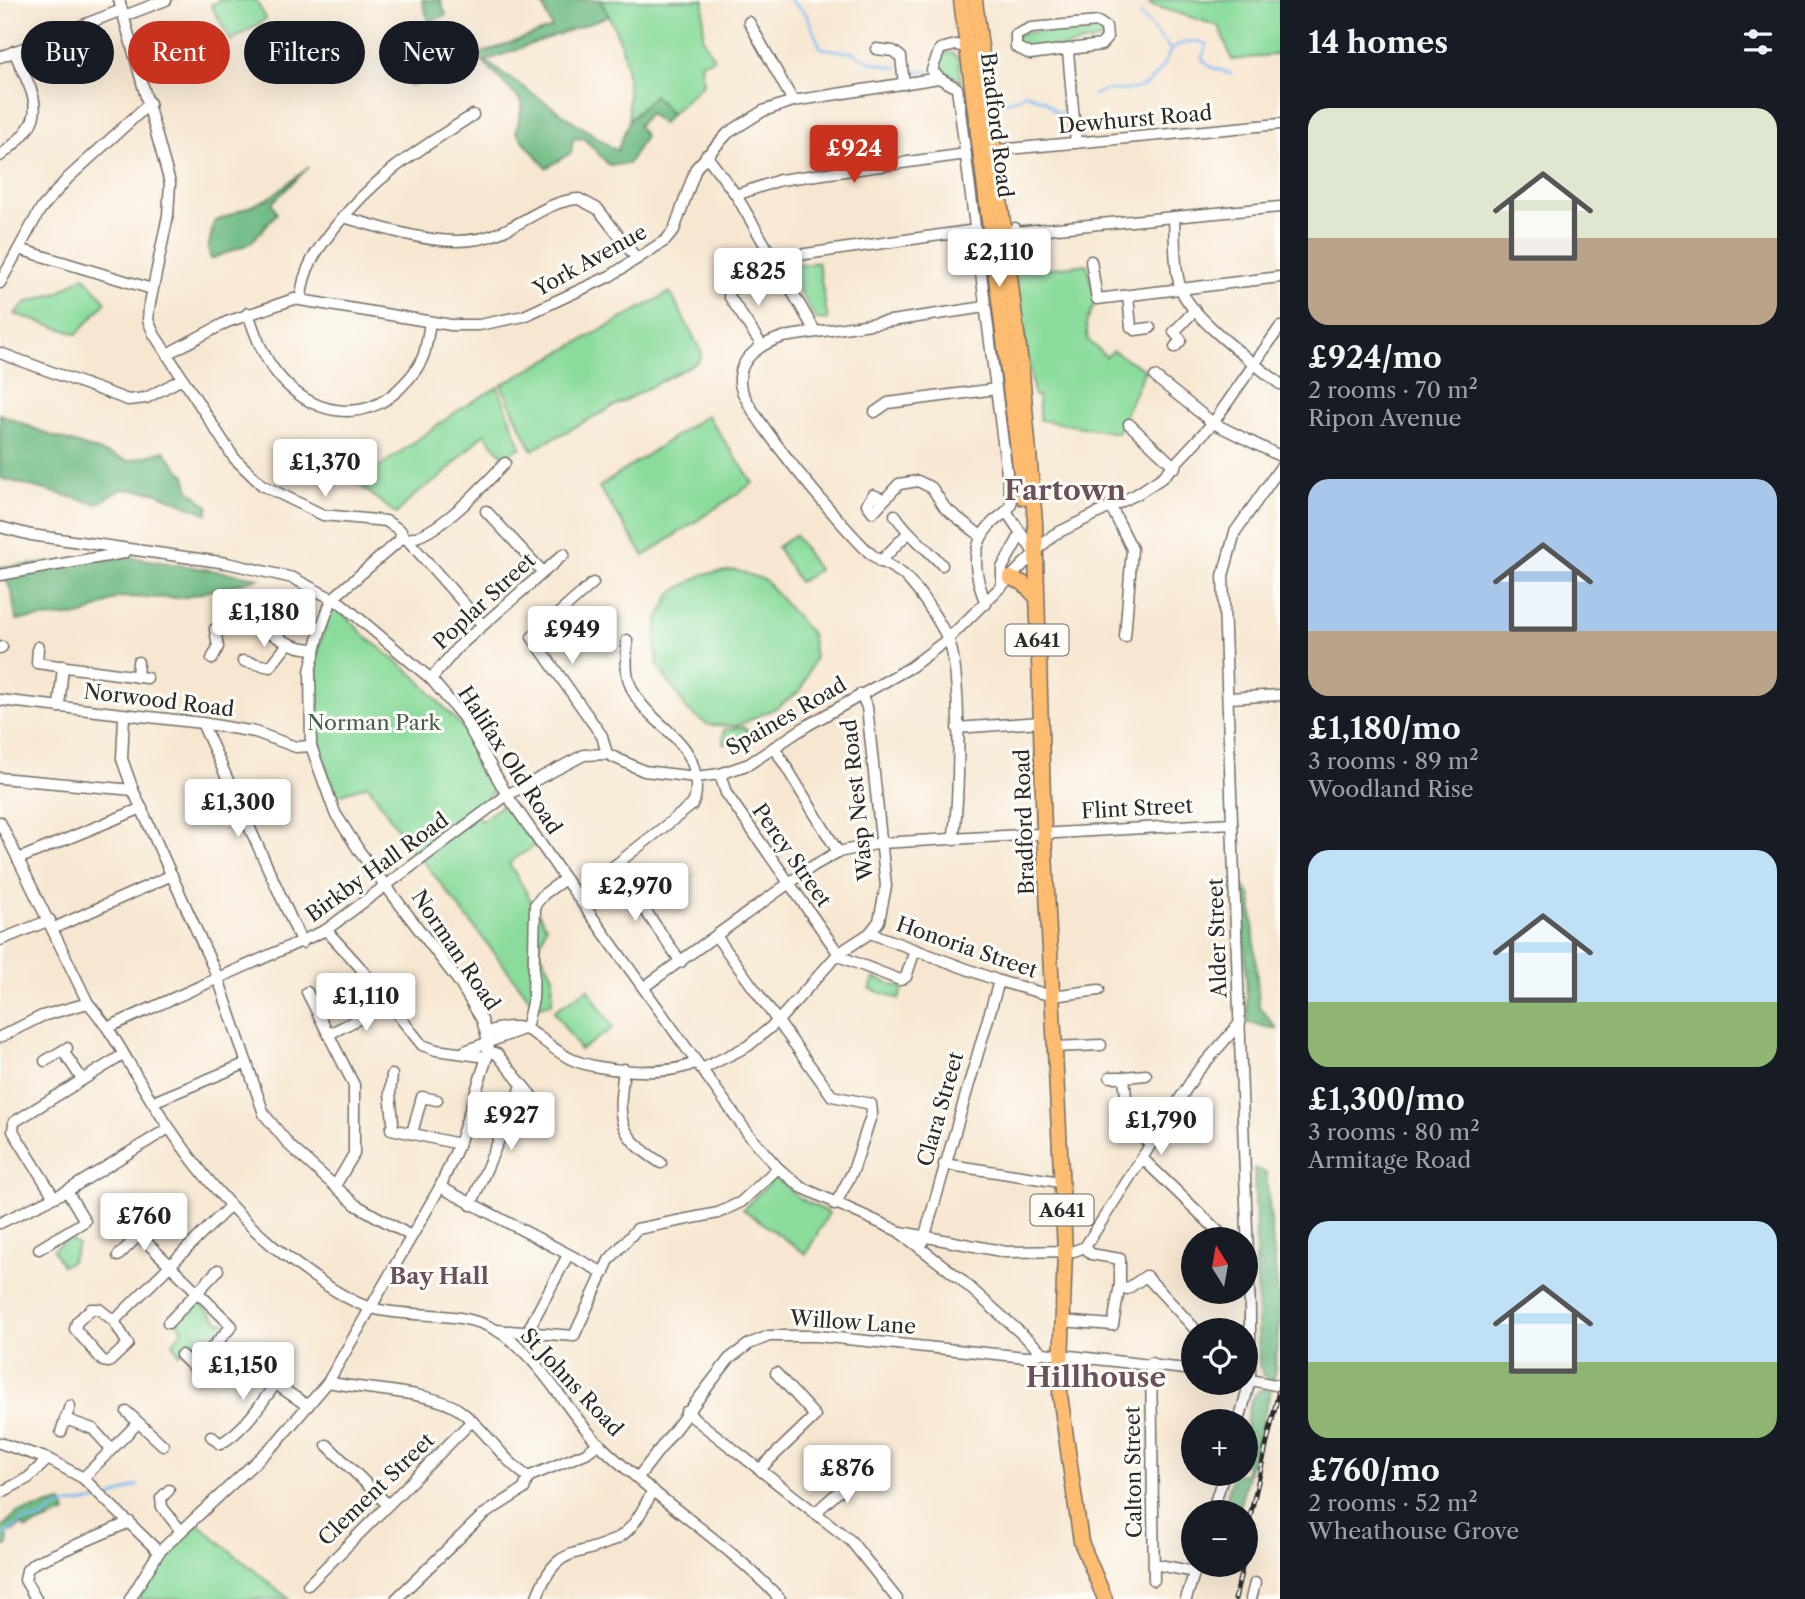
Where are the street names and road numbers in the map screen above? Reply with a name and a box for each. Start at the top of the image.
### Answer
street label: Bradford Road [976,51,1018,199]
street label: Dewhurst Road [1057,100,1213,138]
street label: York Avenue [528,219,651,302]
street label: Poplar Street [428,547,540,654]
road number: A641 [1006,624,1068,656]
street label: Spaines Road [722,671,851,760]
street label: Norwood Road [82,678,236,722]
street label: Halifax Old Road [453,681,567,839]
street label: Wasp Nest Road [836,718,878,883]
street label: Bradford Road [1009,748,1039,896]
street label: Flint Street [1080,793,1194,823]
street label: Percy Street [747,798,837,912]
street label: Birkby Hall Road [301,807,453,927]
street label: Alder Street [1202,877,1232,999]
street label: Norman Road [407,885,506,1015]
street label: Honoria Street [893,911,1041,983]
street label: Clara Street [912,1048,968,1169]
road number: A641 [1030,1194,1094,1226]
street label: Willow Lane [788,1305,917,1339]
street label: St Johns Road [516,1323,629,1441]
street label: Calton Street [1119,1405,1147,1538]
street label: Clement Street [313,1427,439,1551]

